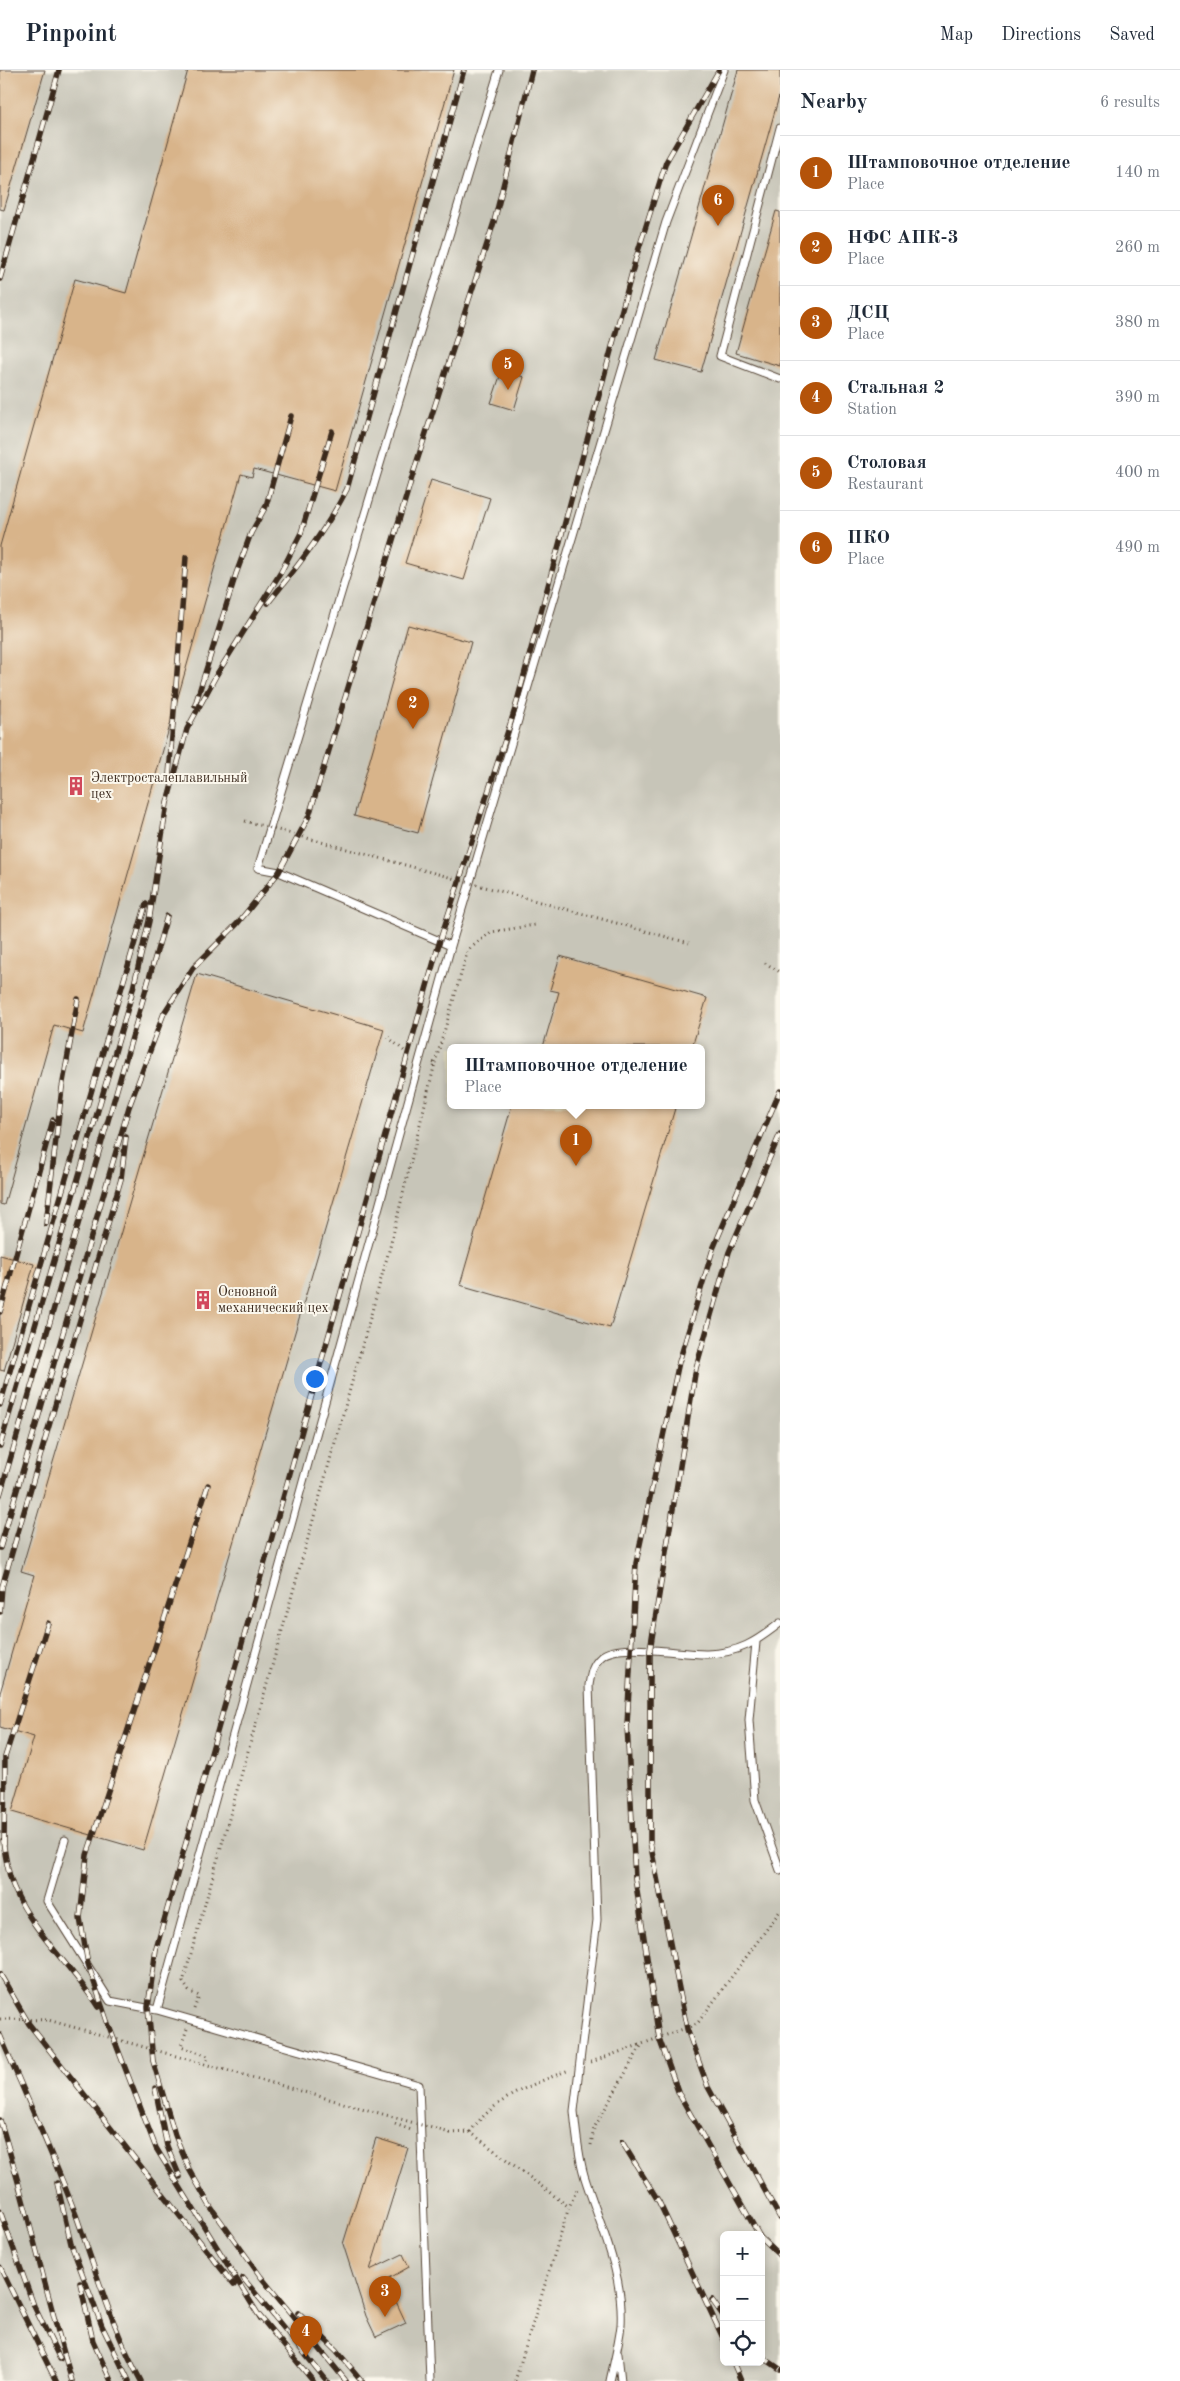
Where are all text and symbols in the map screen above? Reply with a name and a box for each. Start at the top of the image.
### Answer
text: Pinpoint [25,23,117,47]
text: Map [940,26,973,44]
text: Directions [1001,26,1081,44]
text: Saved [1109,26,1155,44]
text: Nearby [800,92,868,113]
text: 6 results [1100,95,1160,111]
text: Штамповочное отделение [847,154,1071,173]
text: 1 [811,165,821,181]
text: 140 m [1115,165,1160,181]
text: Place [847,177,884,193]
pin: 6 [702,185,734,226]
text: НФС АПК-3 [847,229,959,248]
text: 2 [811,240,821,256]
text: 260 m [1115,240,1160,256]
text: Place [847,252,884,268]
text: ДСЦ [847,304,889,323]
text: 3 [811,315,821,331]
text: 380 m [1115,315,1160,331]
text: Place [847,327,884,343]
pin: 5 [492,349,524,390]
text: Стальная 2 [847,379,944,398]
text: 4 [811,390,821,406]
text: 390 m [1115,390,1160,406]
text: Station [847,402,897,418]
text: Столовая [847,454,927,473]
text: 5 [811,465,821,481]
text: 400 m [1115,465,1160,481]
text: Restaurant [847,477,924,493]
text: ПКО [847,529,890,548]
text: 6 [811,540,821,556]
text: 490 m [1115,540,1160,556]
text: Place [847,552,884,568]
pin: 2 [397,688,429,729]
place label: Электросталеплавильный цех [91,771,248,801]
building icon: Электросталеплавильный цех [65,775,87,797]
popup [447,1044,705,1109]
text: Штамповочное отделение [464,1057,688,1076]
text: Place [464,1080,502,1096]
pin: 1 [560,1125,592,1166]
place label: Основной механический цех [218,1285,329,1315]
building icon: Основной механический цех [192,1289,214,1311]
your location [302,1366,328,1392]
map controls [720,2231,765,2366]
button: + [720,2231,765,2276]
pin: 3 [369,2276,401,2317]
button: − [720,2276,765,2321]
pin: 4 [290,2316,322,2357]
button: locate [720,2321,765,2366]

